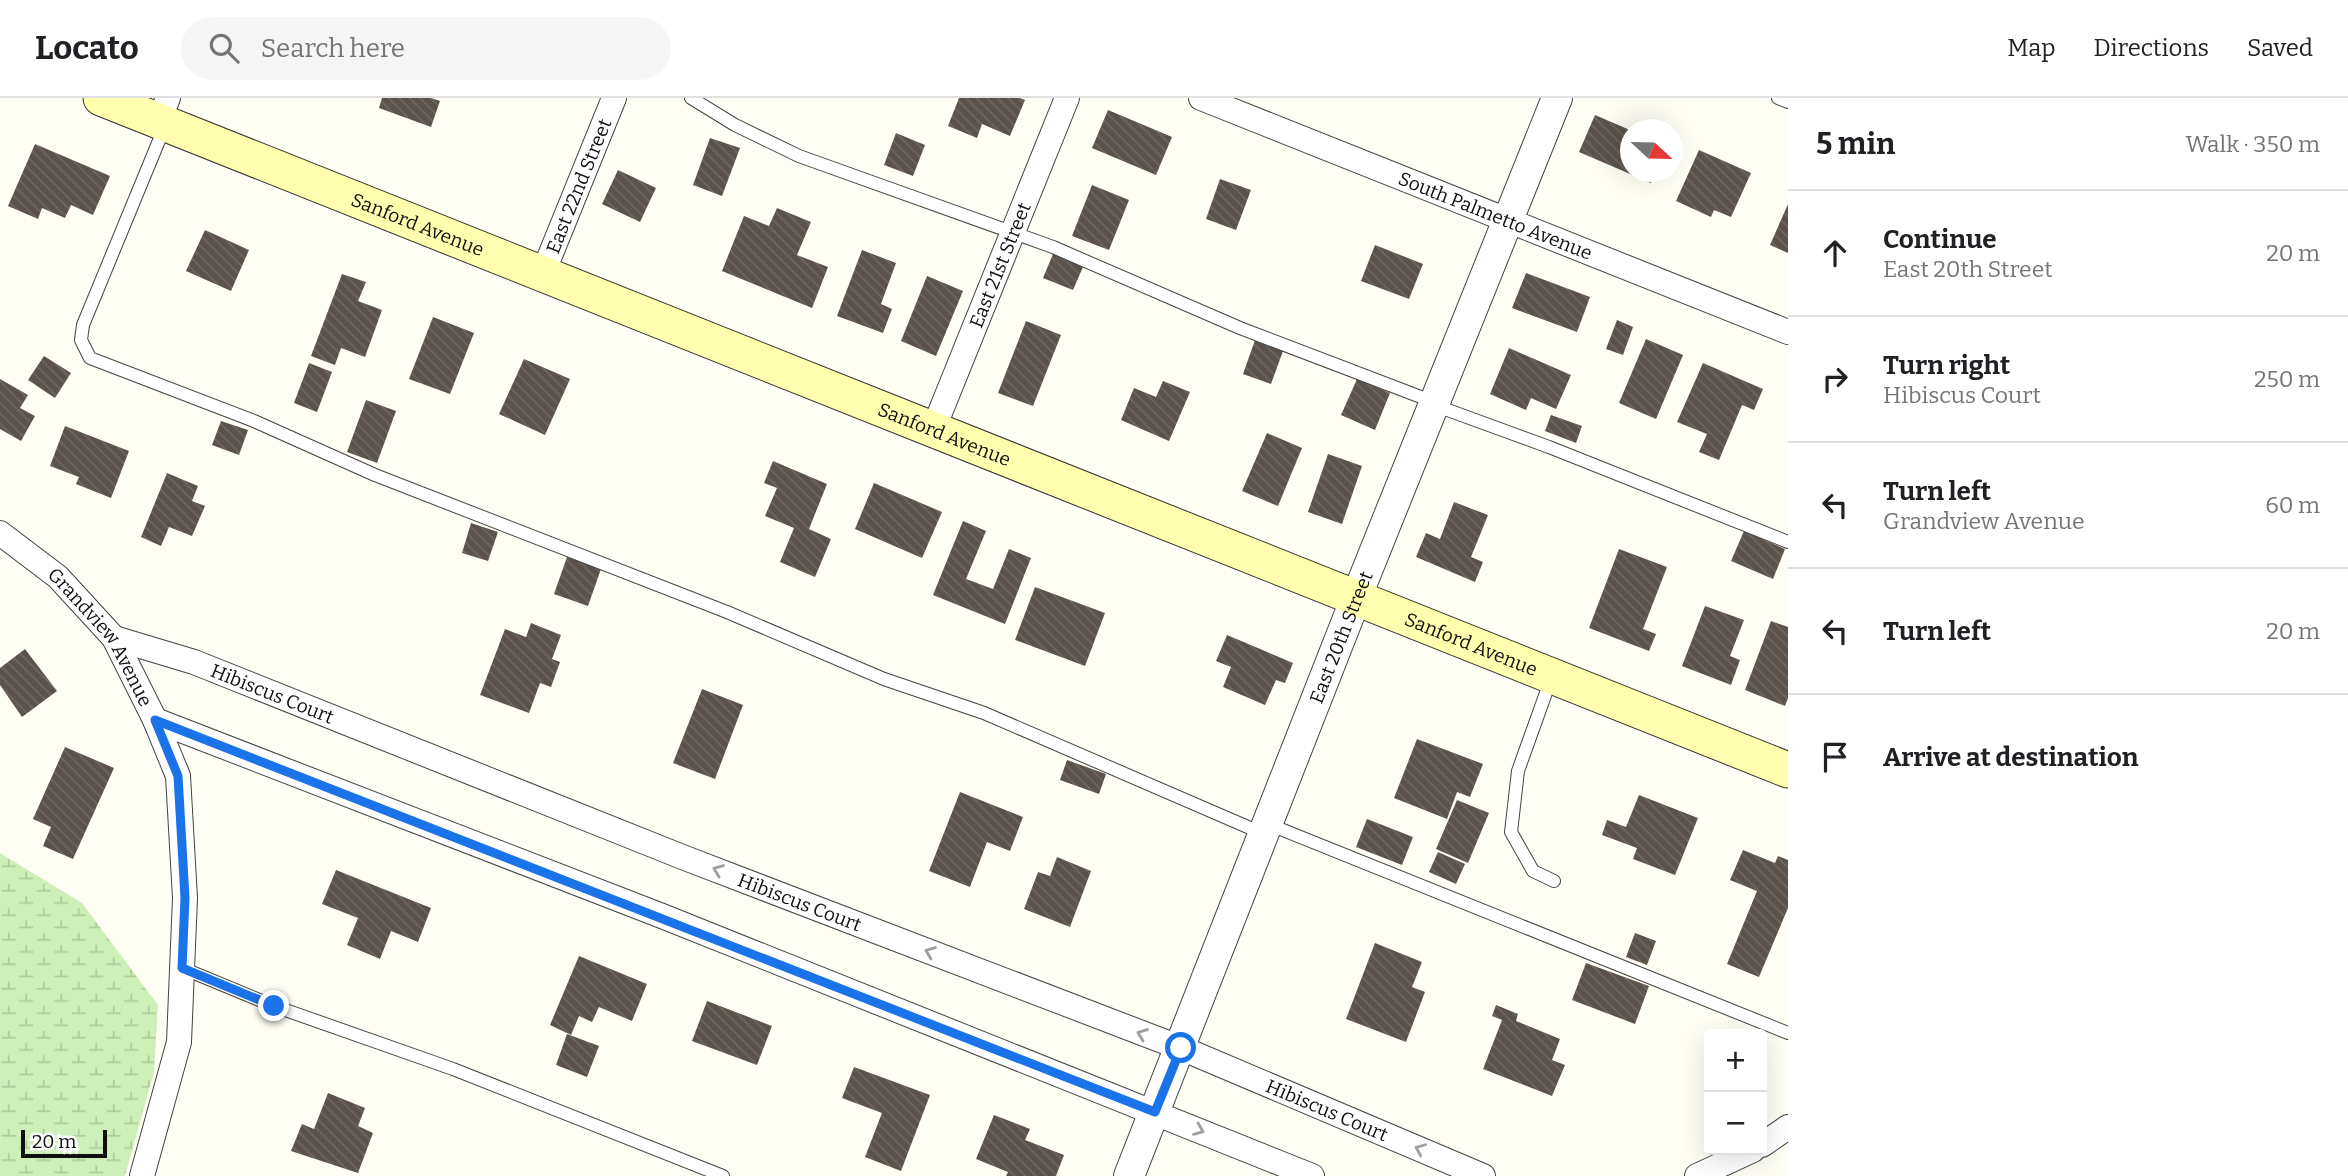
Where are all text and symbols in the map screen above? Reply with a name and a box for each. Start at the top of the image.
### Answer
search box [181,17,671,80]
text: Locato [35,28,139,68]
icon: search [205,29,243,67]
text: Search here [261,33,405,64]
text: Map [2007,34,2056,62]
text: Directions [2094,34,2209,62]
text: Saved [2247,34,2313,62]
street label: East 22nd Street [541,115,616,257]
north arrow [1620,119,1683,182]
text: 5 min [1816,126,1895,162]
text: Walk · 350 m [2185,130,2320,158]
street label: South Palmetto Avenue [1395,166,1596,264]
street label: Sanford Avenue [348,187,487,261]
street label: East 21st Street [964,199,1035,331]
text: Continue [1883,224,1997,255]
icon: ahead [1816,234,1854,272]
text: 20 m [2266,239,2320,267]
text: East 20th Street [1883,255,2053,283]
text: Turn right [1883,350,2010,381]
icon: right [1816,360,1854,398]
text: 250 m [2254,365,2320,393]
text: Hibiscus Court [1883,381,2041,409]
street label: Sanford Avenue [875,397,1014,471]
text: Turn left [1883,476,1991,507]
icon: left [1816,486,1854,524]
text: 60 m [2265,491,2320,519]
text: Grandview Avenue [1883,507,2085,535]
street label: Grandview Avenue [44,562,158,710]
street label: East 20th Street [1304,567,1377,707]
street label: Sanford Avenue [1402,607,1541,681]
icon: left [1816,612,1854,650]
text: Turn left [1883,616,1991,647]
text: 20 m [2266,617,2320,645]
street label: Hibiscus Court [208,658,337,728]
icon: arrive [1816,738,1854,776]
text: Arrive at destination [1883,742,2138,773]
one-way arrow [712,865,724,879]
street label: Hibiscus Court [735,868,865,936]
one-way arrow [924,946,937,960]
route end [258,990,289,1021]
one-way arrow [1137,1028,1149,1042]
map controls [1704,1029,1767,1155]
button: + [1704,1029,1767,1092]
route start [1165,1032,1196,1063]
street label: Hibiscus Court [1263,1074,1392,1146]
button: − [1704,1092,1767,1155]
one-way arrow [1192,1122,1204,1136]
scale bar [21,1127,107,1159]
text: 20 m [32,1130,76,1153]
one-way arrow [1415,1144,1427,1158]

